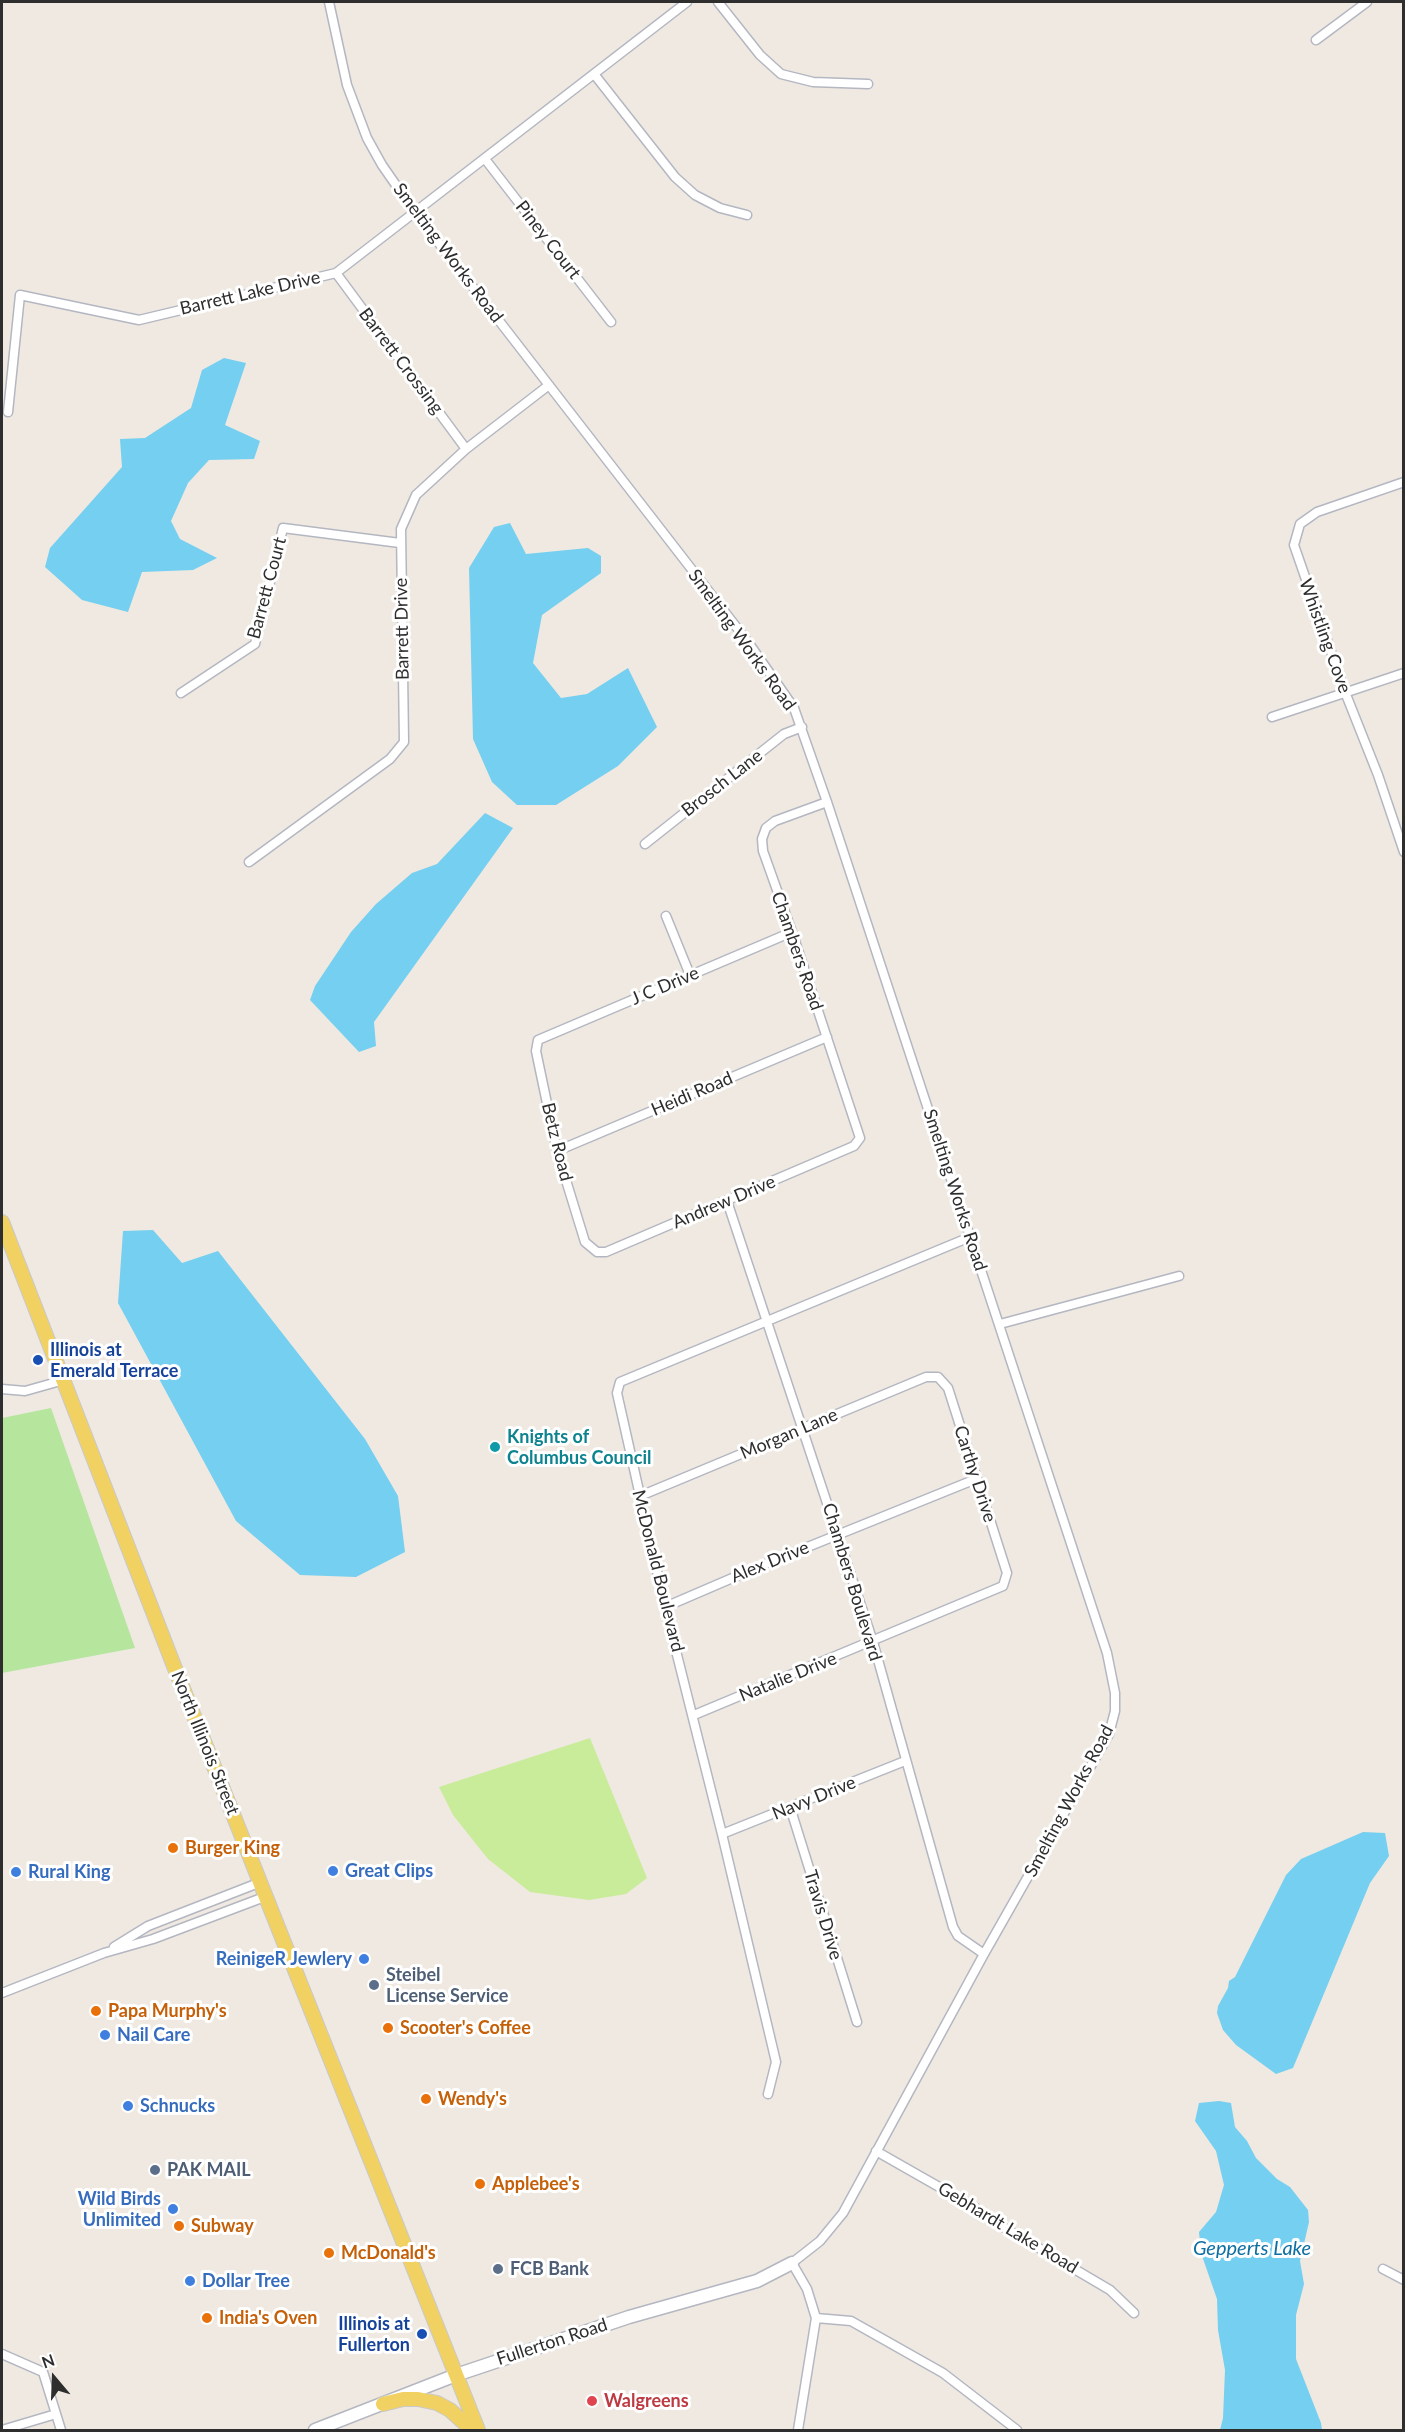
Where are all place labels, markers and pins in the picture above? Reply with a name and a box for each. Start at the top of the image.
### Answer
place label: Illinois at Emerald Terrace [50,1339,178,1382]
marker: Illinois at Emerald Terrace [31,1353,45,1367]
place label: Knights of Columbus Council [507,1426,651,1468]
marker: Knights of Columbus Council [488,1440,502,1454]
place label: Burger King [185,1837,280,1859]
marker: Burger King [166,1841,180,1855]
place label: Great Clips [345,1860,433,1882]
place label: Rural King [28,1861,111,1883]
marker: Great Clips [326,1864,340,1878]
marker: Rural King [9,1865,23,1879]
place label: ReinigeR Jewlery [216,1948,352,1970]
marker: ReinigeR Jewlery [357,1952,371,1966]
place label: Steibel License Service [386,1964,508,2006]
marker: Steibel License Service [367,1978,381,1992]
place label: Papa Murphy's [108,2000,227,2022]
marker: Papa Murphy's [89,2004,103,2018]
place label: Scooter's Coffee [400,2017,531,2039]
marker: Scooter's Coffee [381,2021,395,2035]
place label: Nail Care [117,2024,190,2046]
marker: Nail Care [98,2028,112,2042]
place label: Wendy's [438,2088,507,2110]
marker: Wendy's [419,2092,433,2106]
place label: Schnucks [140,2095,215,2117]
marker: Schnucks [121,2099,135,2113]
place label: PAK MAIL [167,2159,251,2181]
marker: PAK MAIL [148,2163,162,2177]
place label: Applebee's [492,2173,580,2195]
marker: Applebee's [473,2177,487,2191]
place label: Wild Birds Unlimited [78,2188,161,2230]
marker: Wild Birds Unlimited [166,2202,180,2216]
place label: Subway [191,2215,254,2237]
marker: Subway [172,2219,186,2233]
place label: McDonald's [341,2242,436,2264]
marker: McDonald's [322,2246,336,2260]
place label: FCB Bank [510,2258,589,2280]
marker: FCB Bank [491,2262,505,2276]
place label: Dollar Tree [202,2270,290,2292]
marker: Dollar Tree [183,2274,197,2288]
place label: India's Oven [219,2307,317,2329]
marker: India's Oven [200,2311,214,2325]
place label: Illinois at Fullerton [338,2313,410,2356]
marker: Illinois at Fullerton [415,2327,429,2341]
place label: Walgreens [604,2390,689,2412]
marker: Walgreens [585,2394,599,2408]

